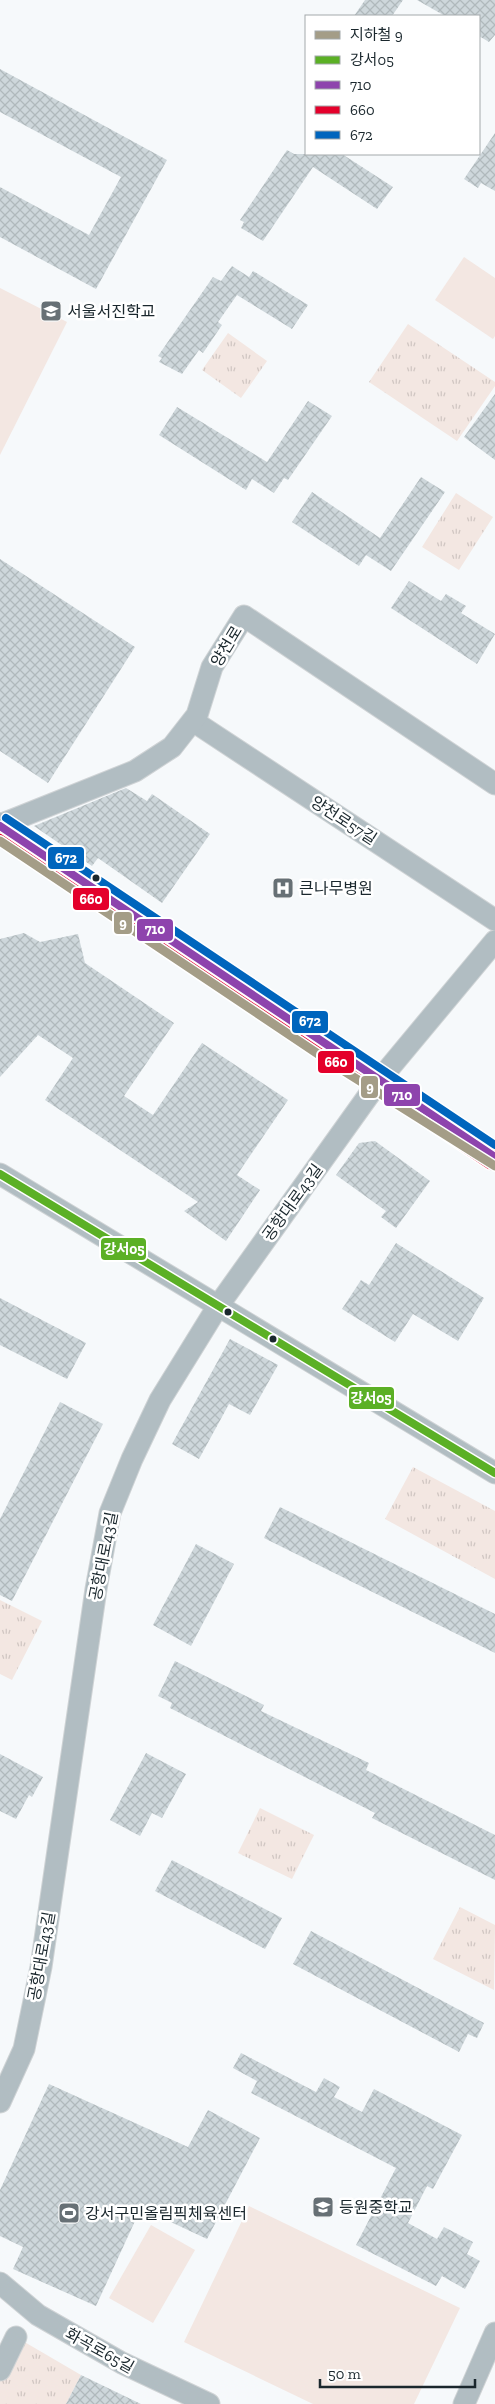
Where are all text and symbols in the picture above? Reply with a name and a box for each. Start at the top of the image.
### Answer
legend [305,15,480,155]
text: 지하철 9 [350,26,403,44]
text: 강서05 [350,51,394,69]
text: 710 [350,76,371,94]
text: 660 [350,101,375,119]
text: 672 [350,126,373,144]
school or university icon: 서울서진학교 [39,299,63,323]
place label: 서울서진학교 [67,302,155,321]
street label: 양천로 [207,622,246,670]
street label: 양천로57길 [307,792,380,849]
line badge: 672 [47,846,85,870]
text: 672 [55,850,77,867]
unlabelled marker [91,873,101,883]
hospital icon: 큰나무병원 [271,876,295,900]
place label: 큰나무병원 [299,879,373,898]
line badge: 660 [72,887,110,911]
text: 660 [79,891,103,908]
line badge: 9 [113,911,133,935]
text: 9 [119,915,127,932]
line badge: 710 [136,918,174,942]
text: 710 [145,921,165,938]
line badge: 672 [291,1010,329,1034]
text: 672 [299,1013,321,1030]
line badge: 660 [317,1050,355,1074]
text: 660 [324,1054,348,1071]
line badge: 9 [360,1075,379,1099]
text: 9 [366,1079,374,1096]
line badge: 710 [383,1083,421,1107]
text: 710 [392,1087,412,1104]
street label: 공항대로43길 [258,1160,327,1244]
line badge: 강서05 [100,1237,147,1261]
text: 강서05 [103,1241,145,1258]
unlabelled marker [223,1307,233,1317]
unlabelled marker [268,1334,278,1344]
line badge: 강서05 [348,1386,395,1410]
text: 강서05 [350,1390,392,1407]
street label: 공항대로43길 [86,1510,121,1602]
street label: 공항대로43길 [24,1910,59,2002]
school or university icon: 등원중학교 [311,2195,335,2219]
place label: 등원중학교 [339,2198,413,2217]
sports icon: 강서구민올림픽체육센터 [57,2201,81,2225]
place label: 강서구민올림픽체육센터 [85,2204,247,2223]
street label: 화곡로65길 [62,2324,137,2377]
scale bar [320,2356,475,2388]
text: 50 m [328,2365,361,2383]

